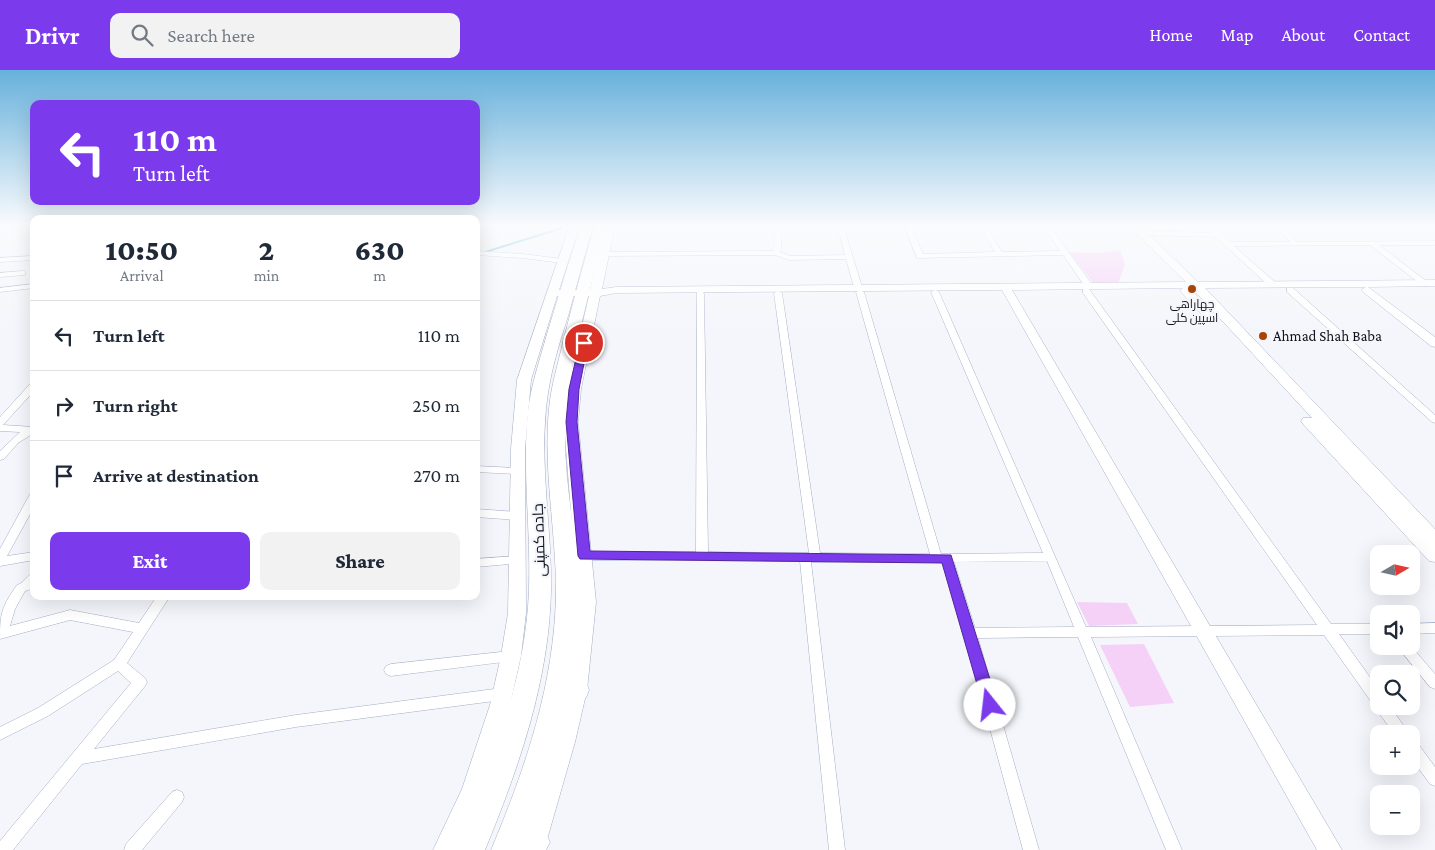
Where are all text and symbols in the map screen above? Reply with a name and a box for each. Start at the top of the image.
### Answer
search box [110,13,460,58]
icon: search [128,21,156,49]
text: Drivr [25,22,80,49]
text: Search here [168,25,255,46]
text: Home [1150,25,1193,45]
text: Map [1221,25,1253,45]
text: About [1281,25,1325,45]
text: Contact [1353,25,1410,45]
icon: left [50,120,115,185]
text: 110 m [133,120,217,159]
text: Turn left [133,161,210,186]
text: 10:50 [105,233,178,266]
text: 2 [259,233,274,266]
text: 630 [355,233,405,266]
text: Arrival [120,267,164,284]
text: min [254,267,279,284]
text: m [373,267,386,284]
marker: چهاراهی اسپین کلی [1186,283,1198,295]
place label: چهاراهی اسپین کلی [1166,297,1218,326]
icon: left [50,322,78,350]
pin [563,322,605,364]
text: Turn left [93,325,165,346]
text: 110 m [418,325,460,346]
place label: Ahmad Shah Baba [1273,328,1382,344]
icon: arrive [570,329,598,357]
marker: Ahmad Shah Baba [1257,330,1269,342]
icon: right [50,392,78,420]
text: Turn right [93,395,178,416]
text: 250 m [412,395,460,416]
icon: arrive [50,462,78,490]
text: Arrive at destination [93,465,259,486]
text: 270 m [413,465,460,486]
street label: جاده کمپنی [530,503,550,577]
button: Exit [50,532,250,590]
button: Share [260,532,460,590]
north arrow [1370,545,1420,595]
map controls [1370,545,1420,835]
button: sound [1370,605,1420,655]
button: search [1370,665,1420,715]
position arrow [963,678,1015,730]
button: + [1370,725,1420,775]
button: − [1370,785,1420,835]

